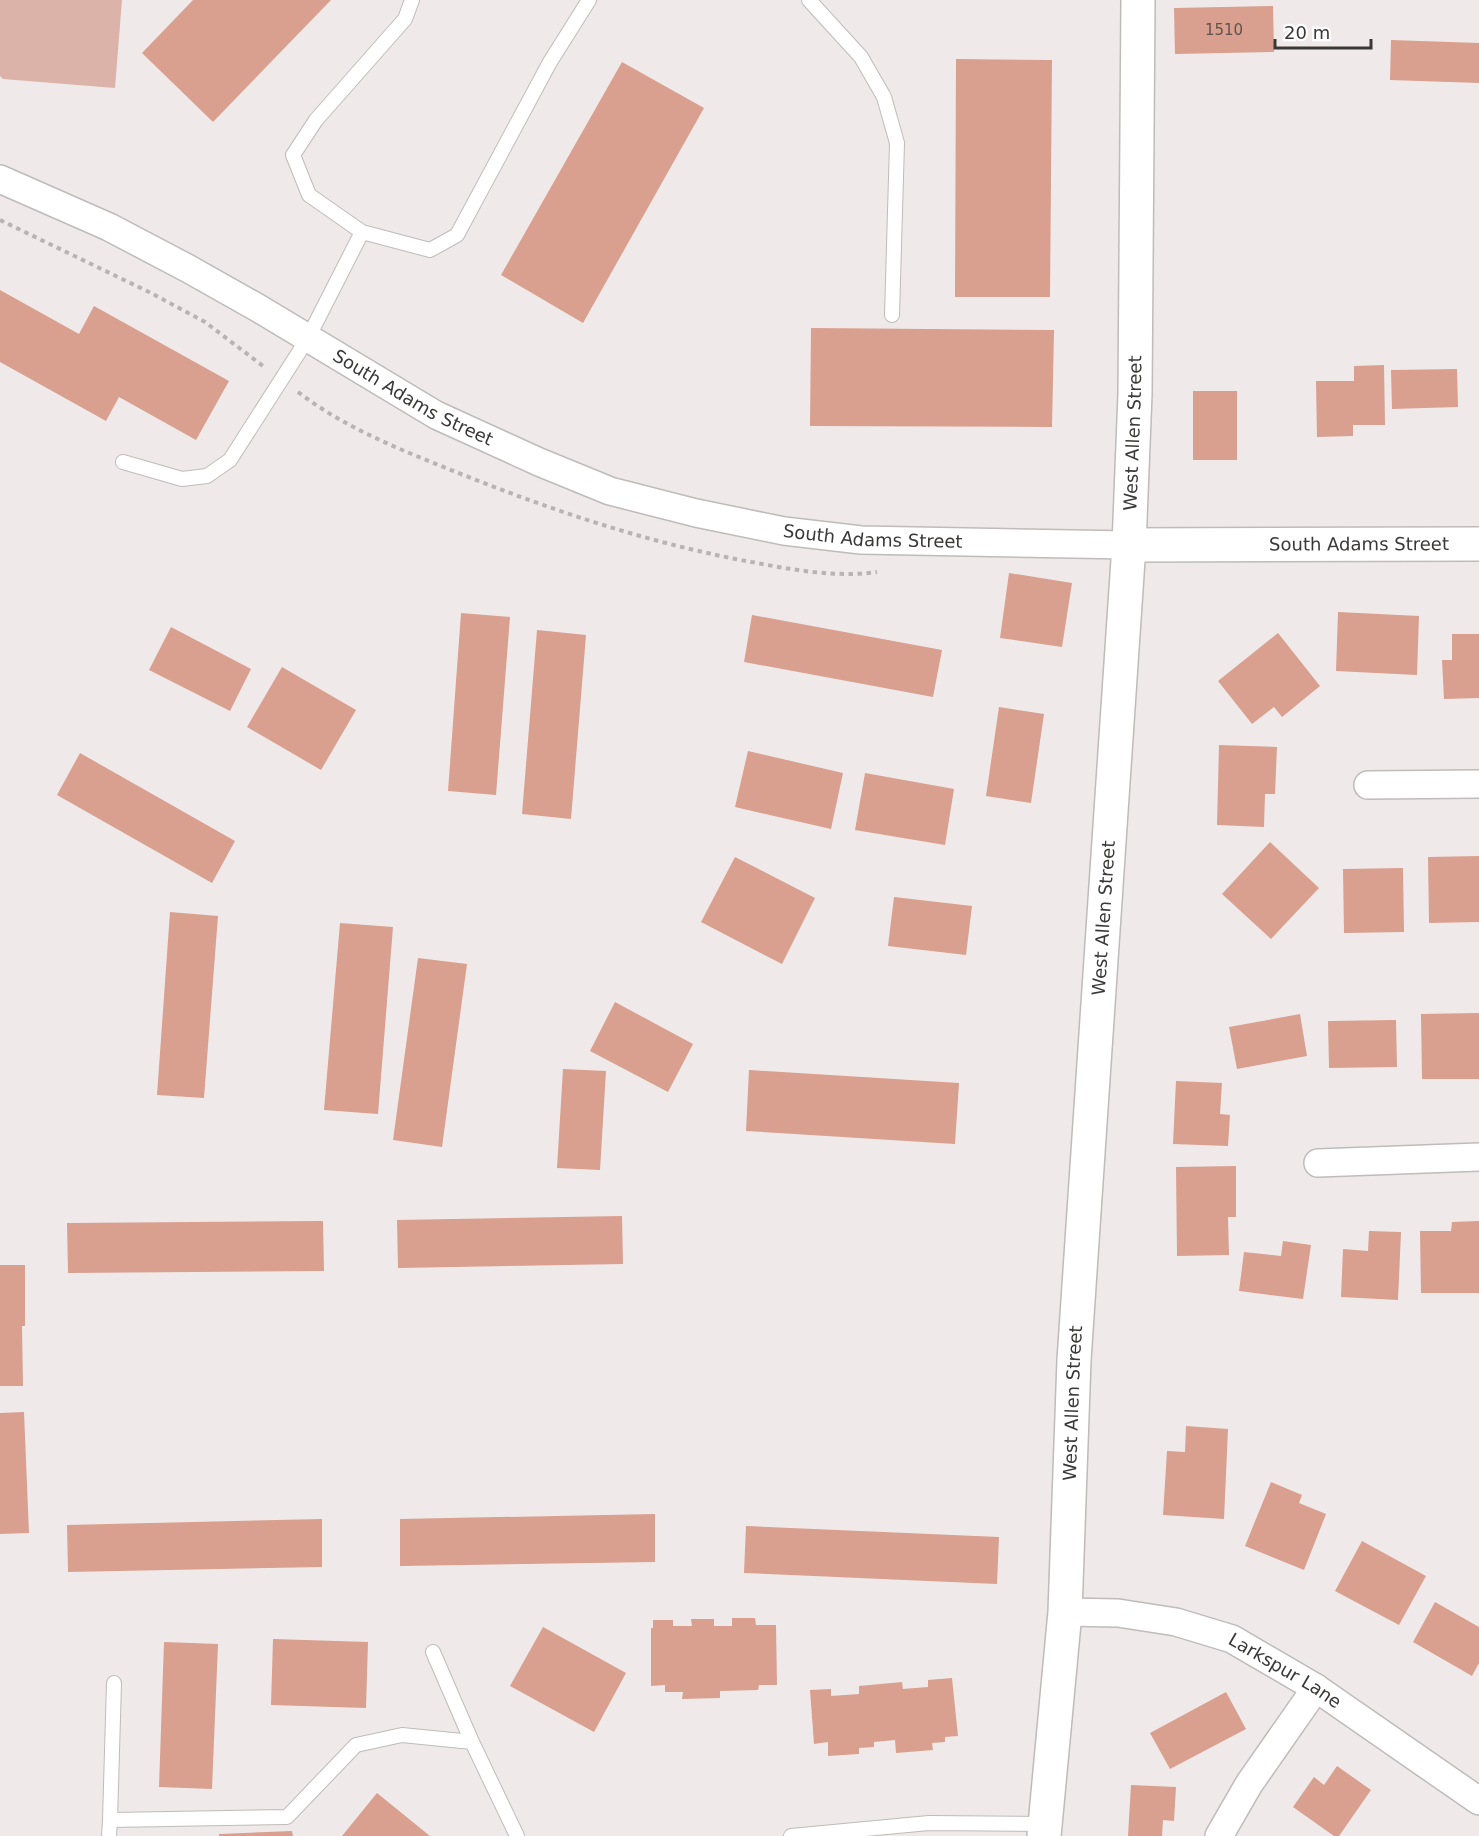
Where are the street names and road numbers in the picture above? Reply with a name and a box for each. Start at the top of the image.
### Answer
street label: South Adams Street [329,345,497,450]
street label: West Allen Street [1119,355,1145,511]
street label: South Adams Street [782,520,963,552]
street label: South Adams Street [1269,533,1449,555]
street label: West Allen Street [1088,840,1119,996]
street label: West Allen Street [1059,1325,1086,1481]
street label: Larkspur Lane [1225,1628,1346,1712]

